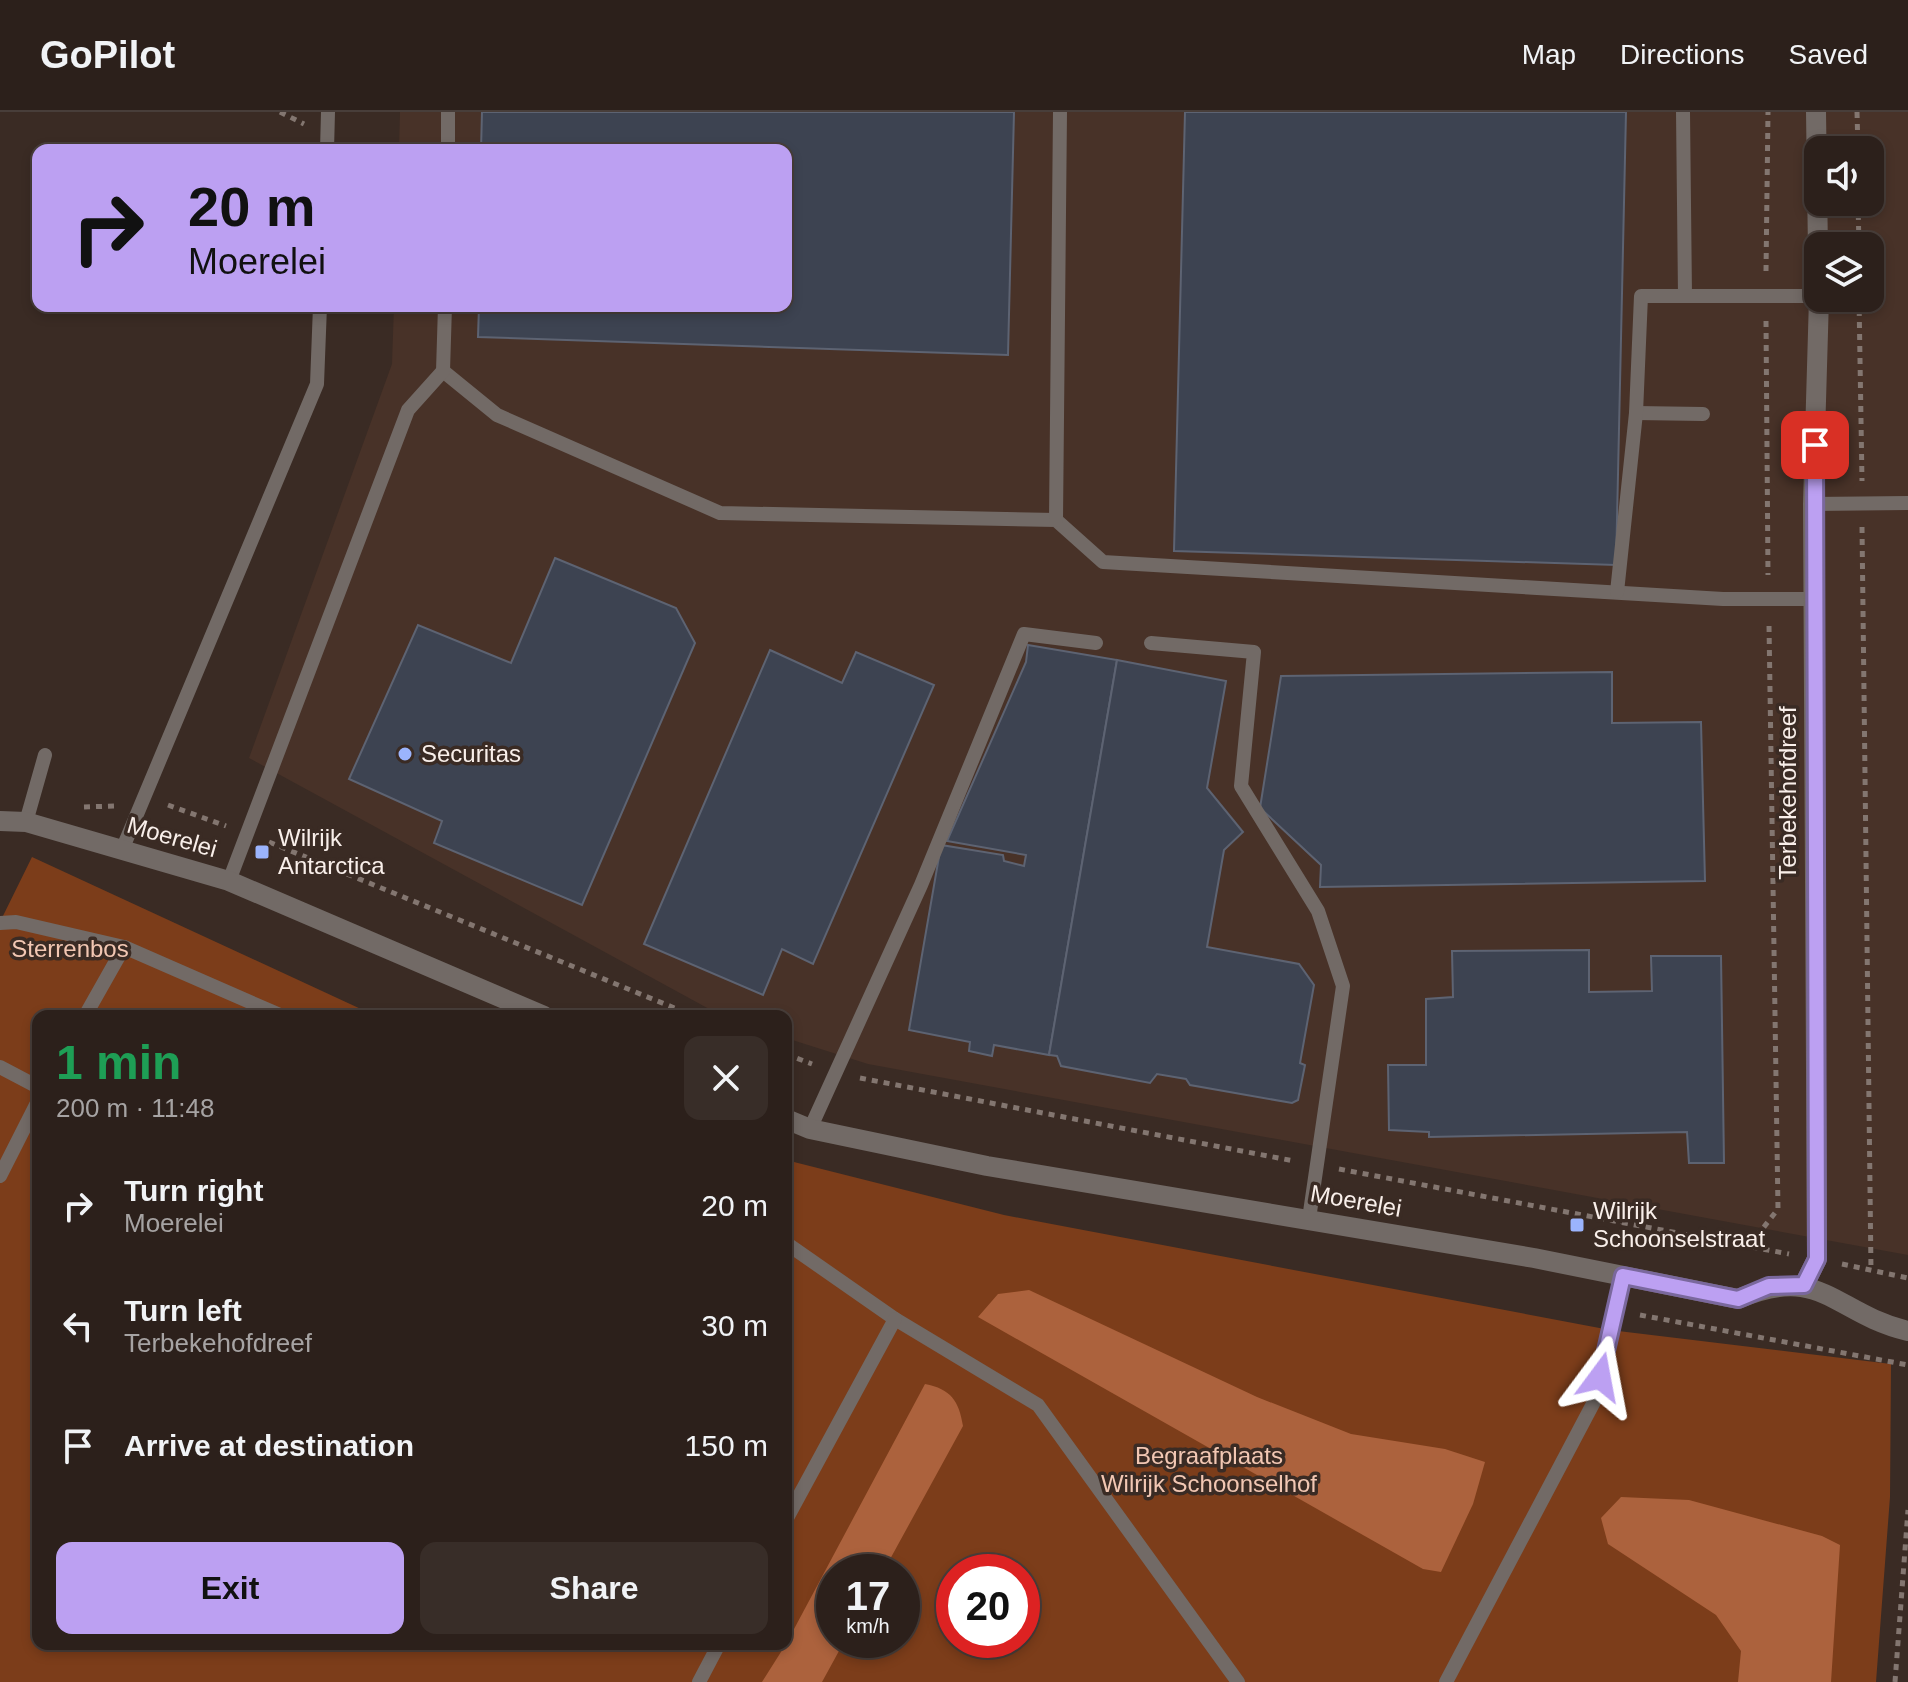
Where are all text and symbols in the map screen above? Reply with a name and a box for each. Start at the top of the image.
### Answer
text: GoPilot [40,34,175,76]
text: Map [1522,39,1576,70]
text: Directions [1620,39,1745,70]
text: Saved [1789,39,1868,70]
map controls [1804,136,1884,312]
button: sound [1804,136,1884,216]
text: 20 m [188,175,316,238]
icon: right [56,176,160,280]
button: layers [1804,232,1884,312]
text: Moerelei [188,241,326,282]
pin [1781,411,1849,479]
icon: arrive [1793,423,1837,467]
street label: Terbekehofdreef [1774,706,1801,880]
place label: Securitas [421,740,521,767]
marker: Securitas [396,745,414,763]
street label: Moerelei [124,811,220,862]
place label: Wilrijk Antarctica [278,824,385,879]
marker: Wilrijk Antarctica [253,843,271,861]
park label: Sterrenbos [11,935,129,962]
text: 1 min [56,1036,181,1089]
button: close [684,1036,768,1120]
text: 200 m · 11:48 [56,1093,215,1123]
text: Turn right [124,1174,263,1207]
street label: Moerelei [1308,1179,1404,1222]
icon: right [56,1184,100,1228]
text: 20 m [701,1189,768,1222]
place label: Wilrijk Schoonselstraat [1593,1197,1765,1252]
text: Moerelei [124,1208,224,1238]
marker: Wilrijk Schoonselstraat [1568,1216,1586,1234]
text: Turn left [124,1294,242,1327]
icon: left [56,1304,100,1348]
text: 30 m [701,1309,768,1342]
text: Terbekehofdreef [124,1328,312,1358]
position arrow [1558,1335,1642,1419]
icon: arrive [56,1424,100,1468]
text: Arrive at destination [124,1429,414,1462]
text: 150 m [685,1429,768,1462]
park label: Begraafplaats Wilrijk Schoonselhof [1101,1442,1317,1497]
button: Exit [56,1542,404,1634]
button: Share [420,1542,768,1634]
speed limit sign: 20 [936,1554,1040,1658]
text: 17 [846,1574,890,1618]
text: km/h [846,1615,890,1637]

